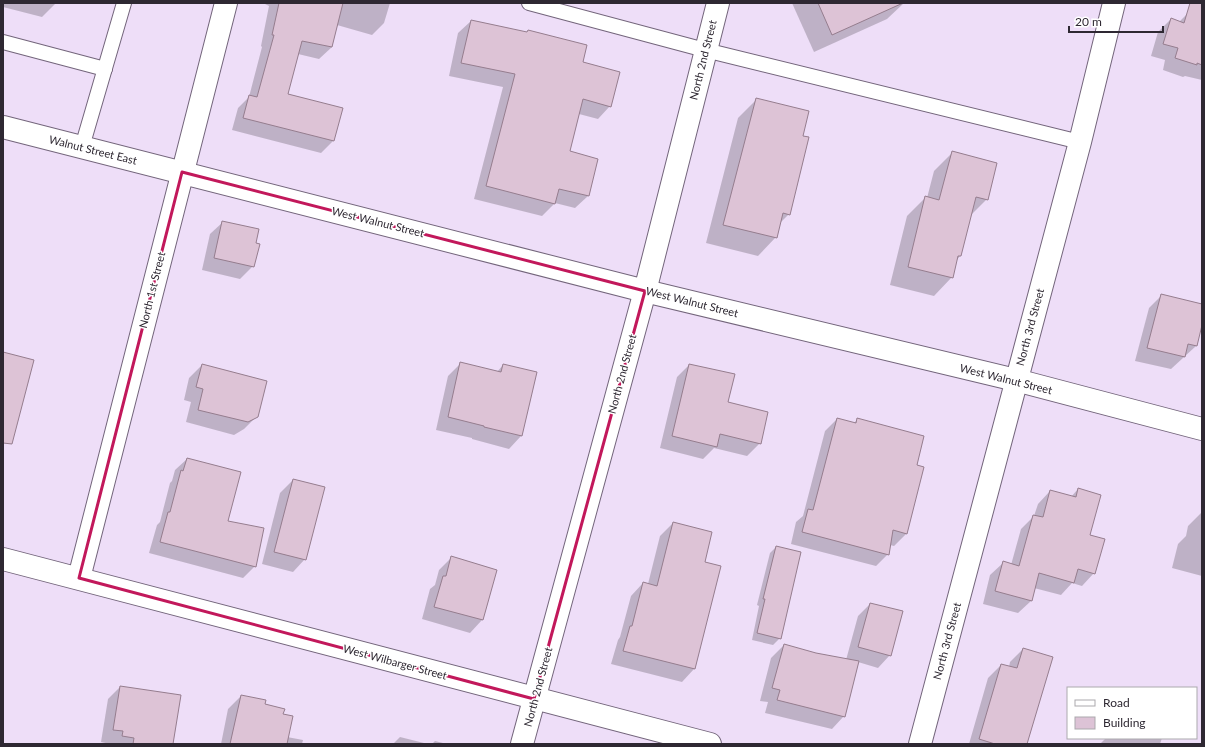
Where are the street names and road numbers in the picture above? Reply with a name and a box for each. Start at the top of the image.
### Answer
street label: North 2nd Street [686,19,719,101]
street label: Walnut Street East [48,132,138,167]
street label: West Walnut Street [331,204,426,239]
street label: North 1st Street [136,250,167,329]
street label: West Walnut Street [645,284,740,319]
street label: North 3rd Street [1013,287,1046,367]
street label: North 2nd Street [605,333,638,415]
street label: West Walnut Street [959,361,1054,396]
street label: North 3rd Street [930,601,963,681]
street label: West Wilbarger Street [342,641,449,682]
street label: North 2nd Street [521,646,554,728]

